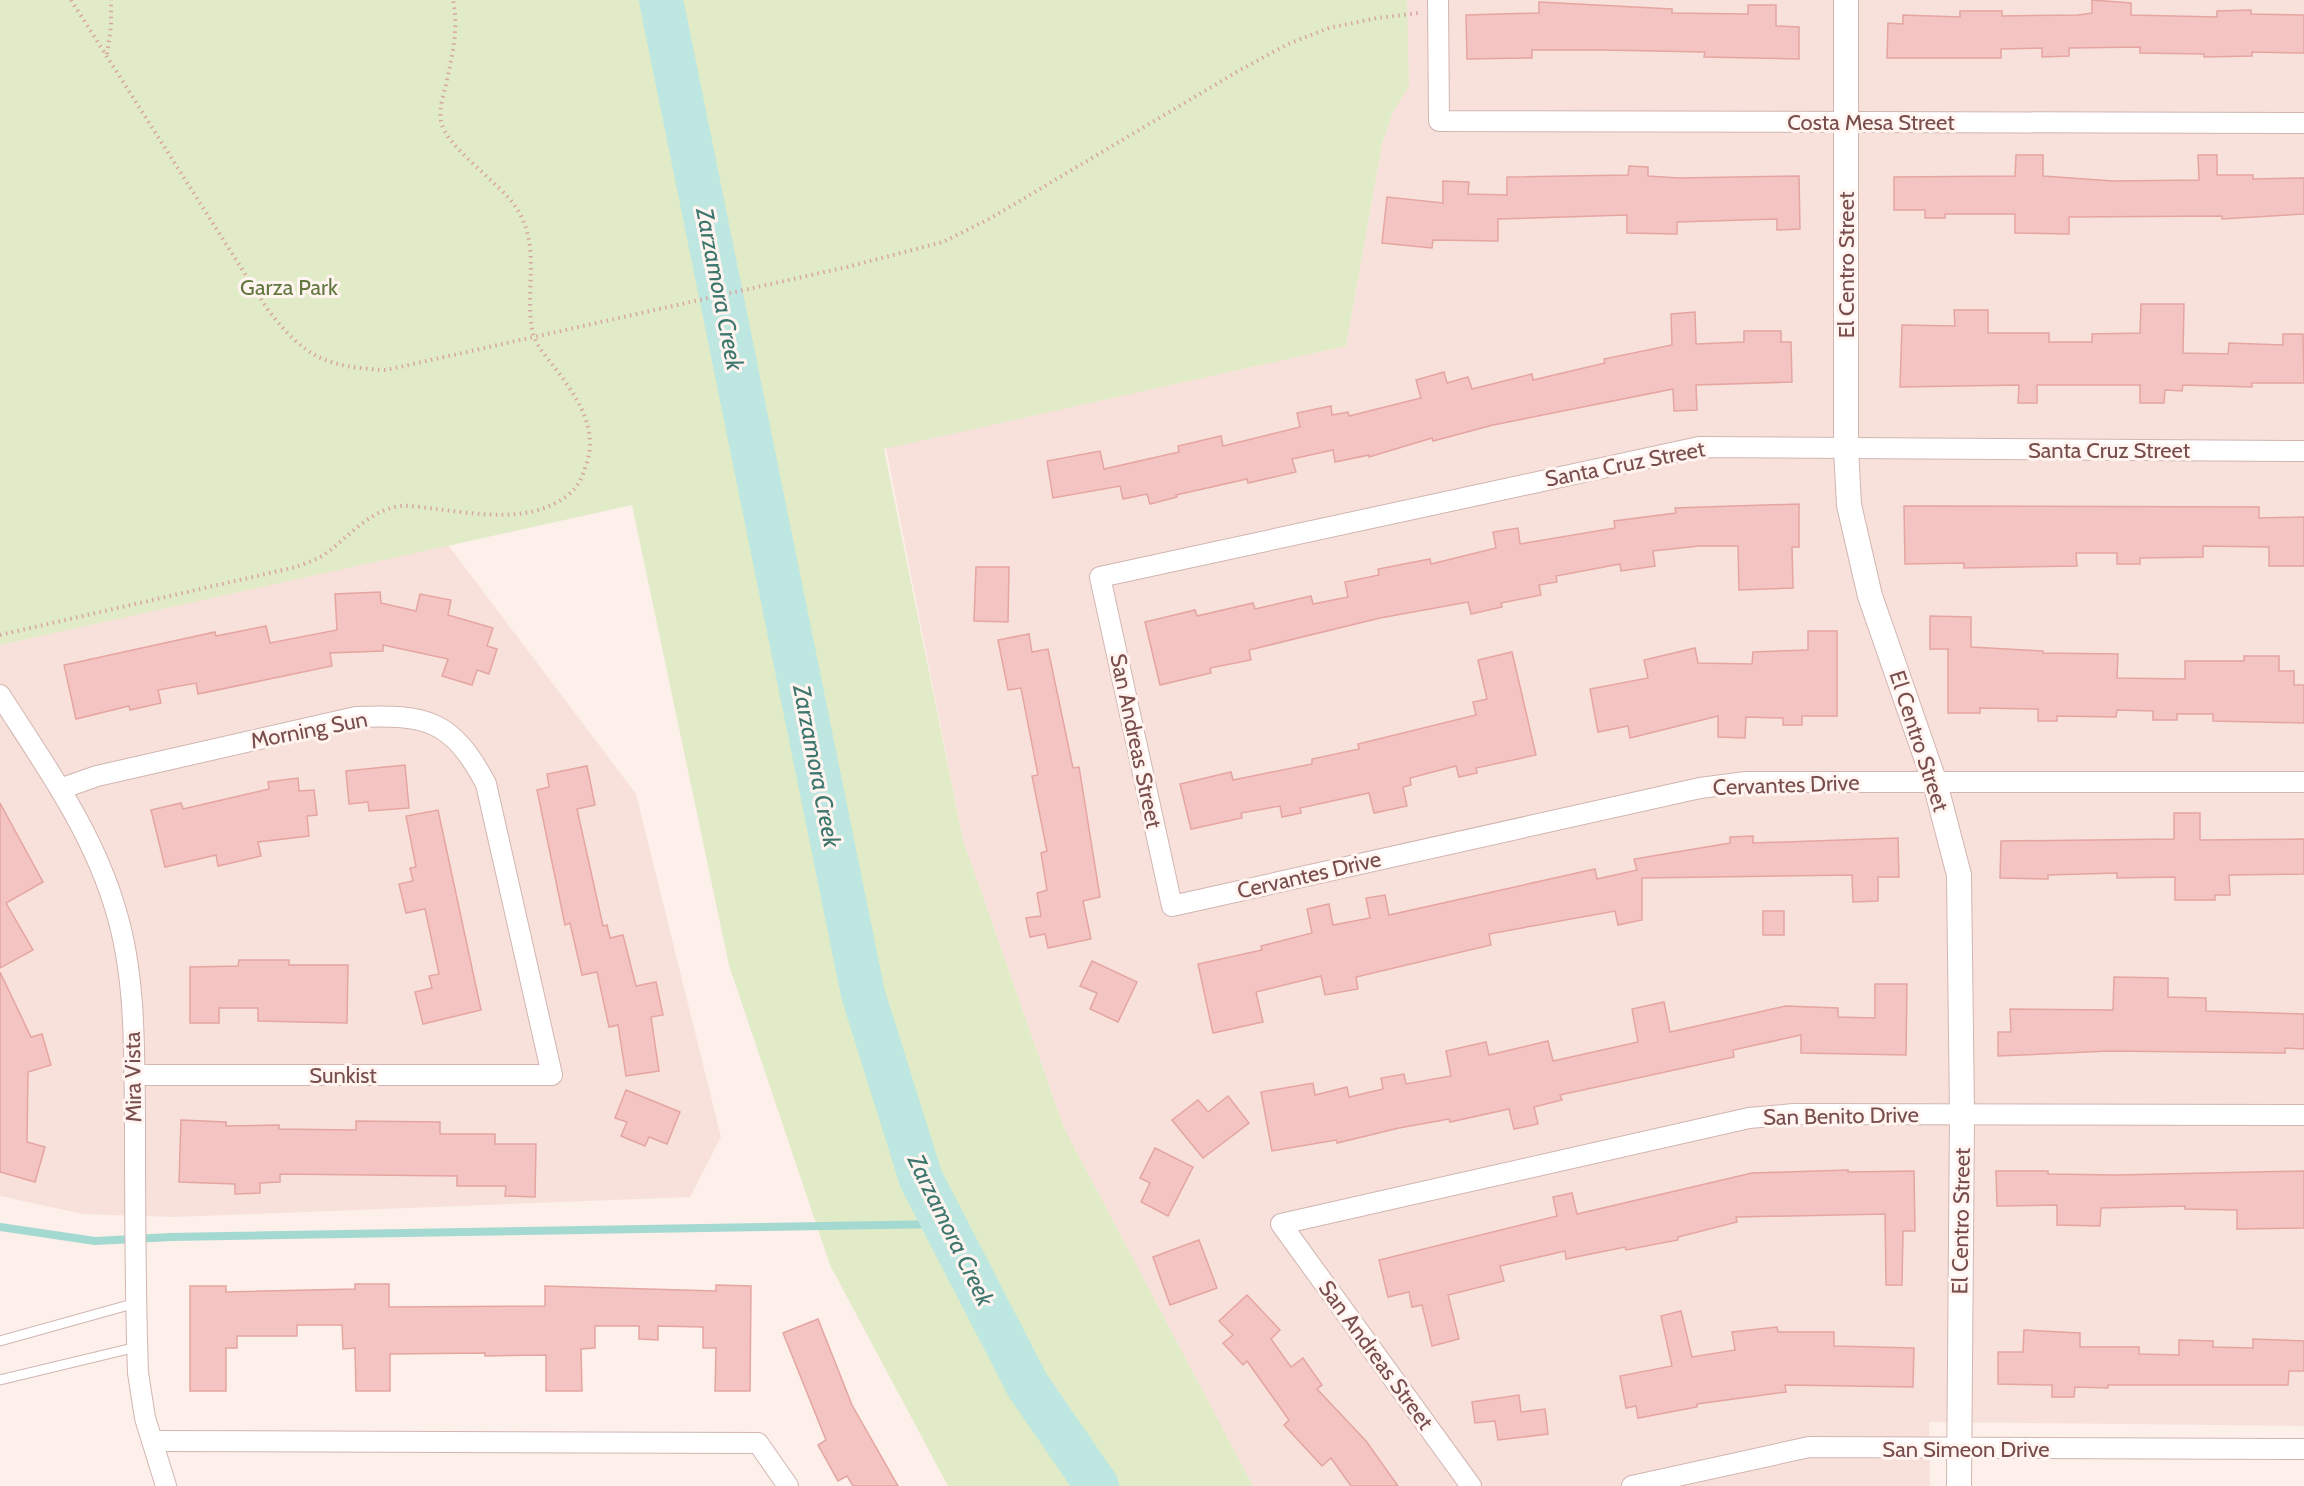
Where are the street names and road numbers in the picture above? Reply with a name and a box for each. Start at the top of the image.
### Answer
street label: Costa Mesa Street [1787,109,1955,136]
street label: El Centro Street [1833,191,1860,338]
street label: Santa Cruz Street [1543,435,1708,493]
street label: Santa Cruz Street [2028,437,2191,464]
street label: San Andreas Street [1104,651,1168,831]
street label: El Centro Street [1884,667,1955,815]
street label: Morning Sun [248,705,370,755]
street label: Cervantes Drive [1712,769,1860,801]
street label: Cervantes Drive [1234,845,1384,905]
street label: Mira Vista [119,1031,147,1123]
street label: Sunkist [309,1062,377,1089]
street label: San Benito Drive [1763,1101,1919,1131]
street label: El Centro Street [1946,1147,1976,1295]
street label: San Andreas Street [1313,1275,1440,1435]
street label: San Simeon Drive [1882,1436,2050,1463]

